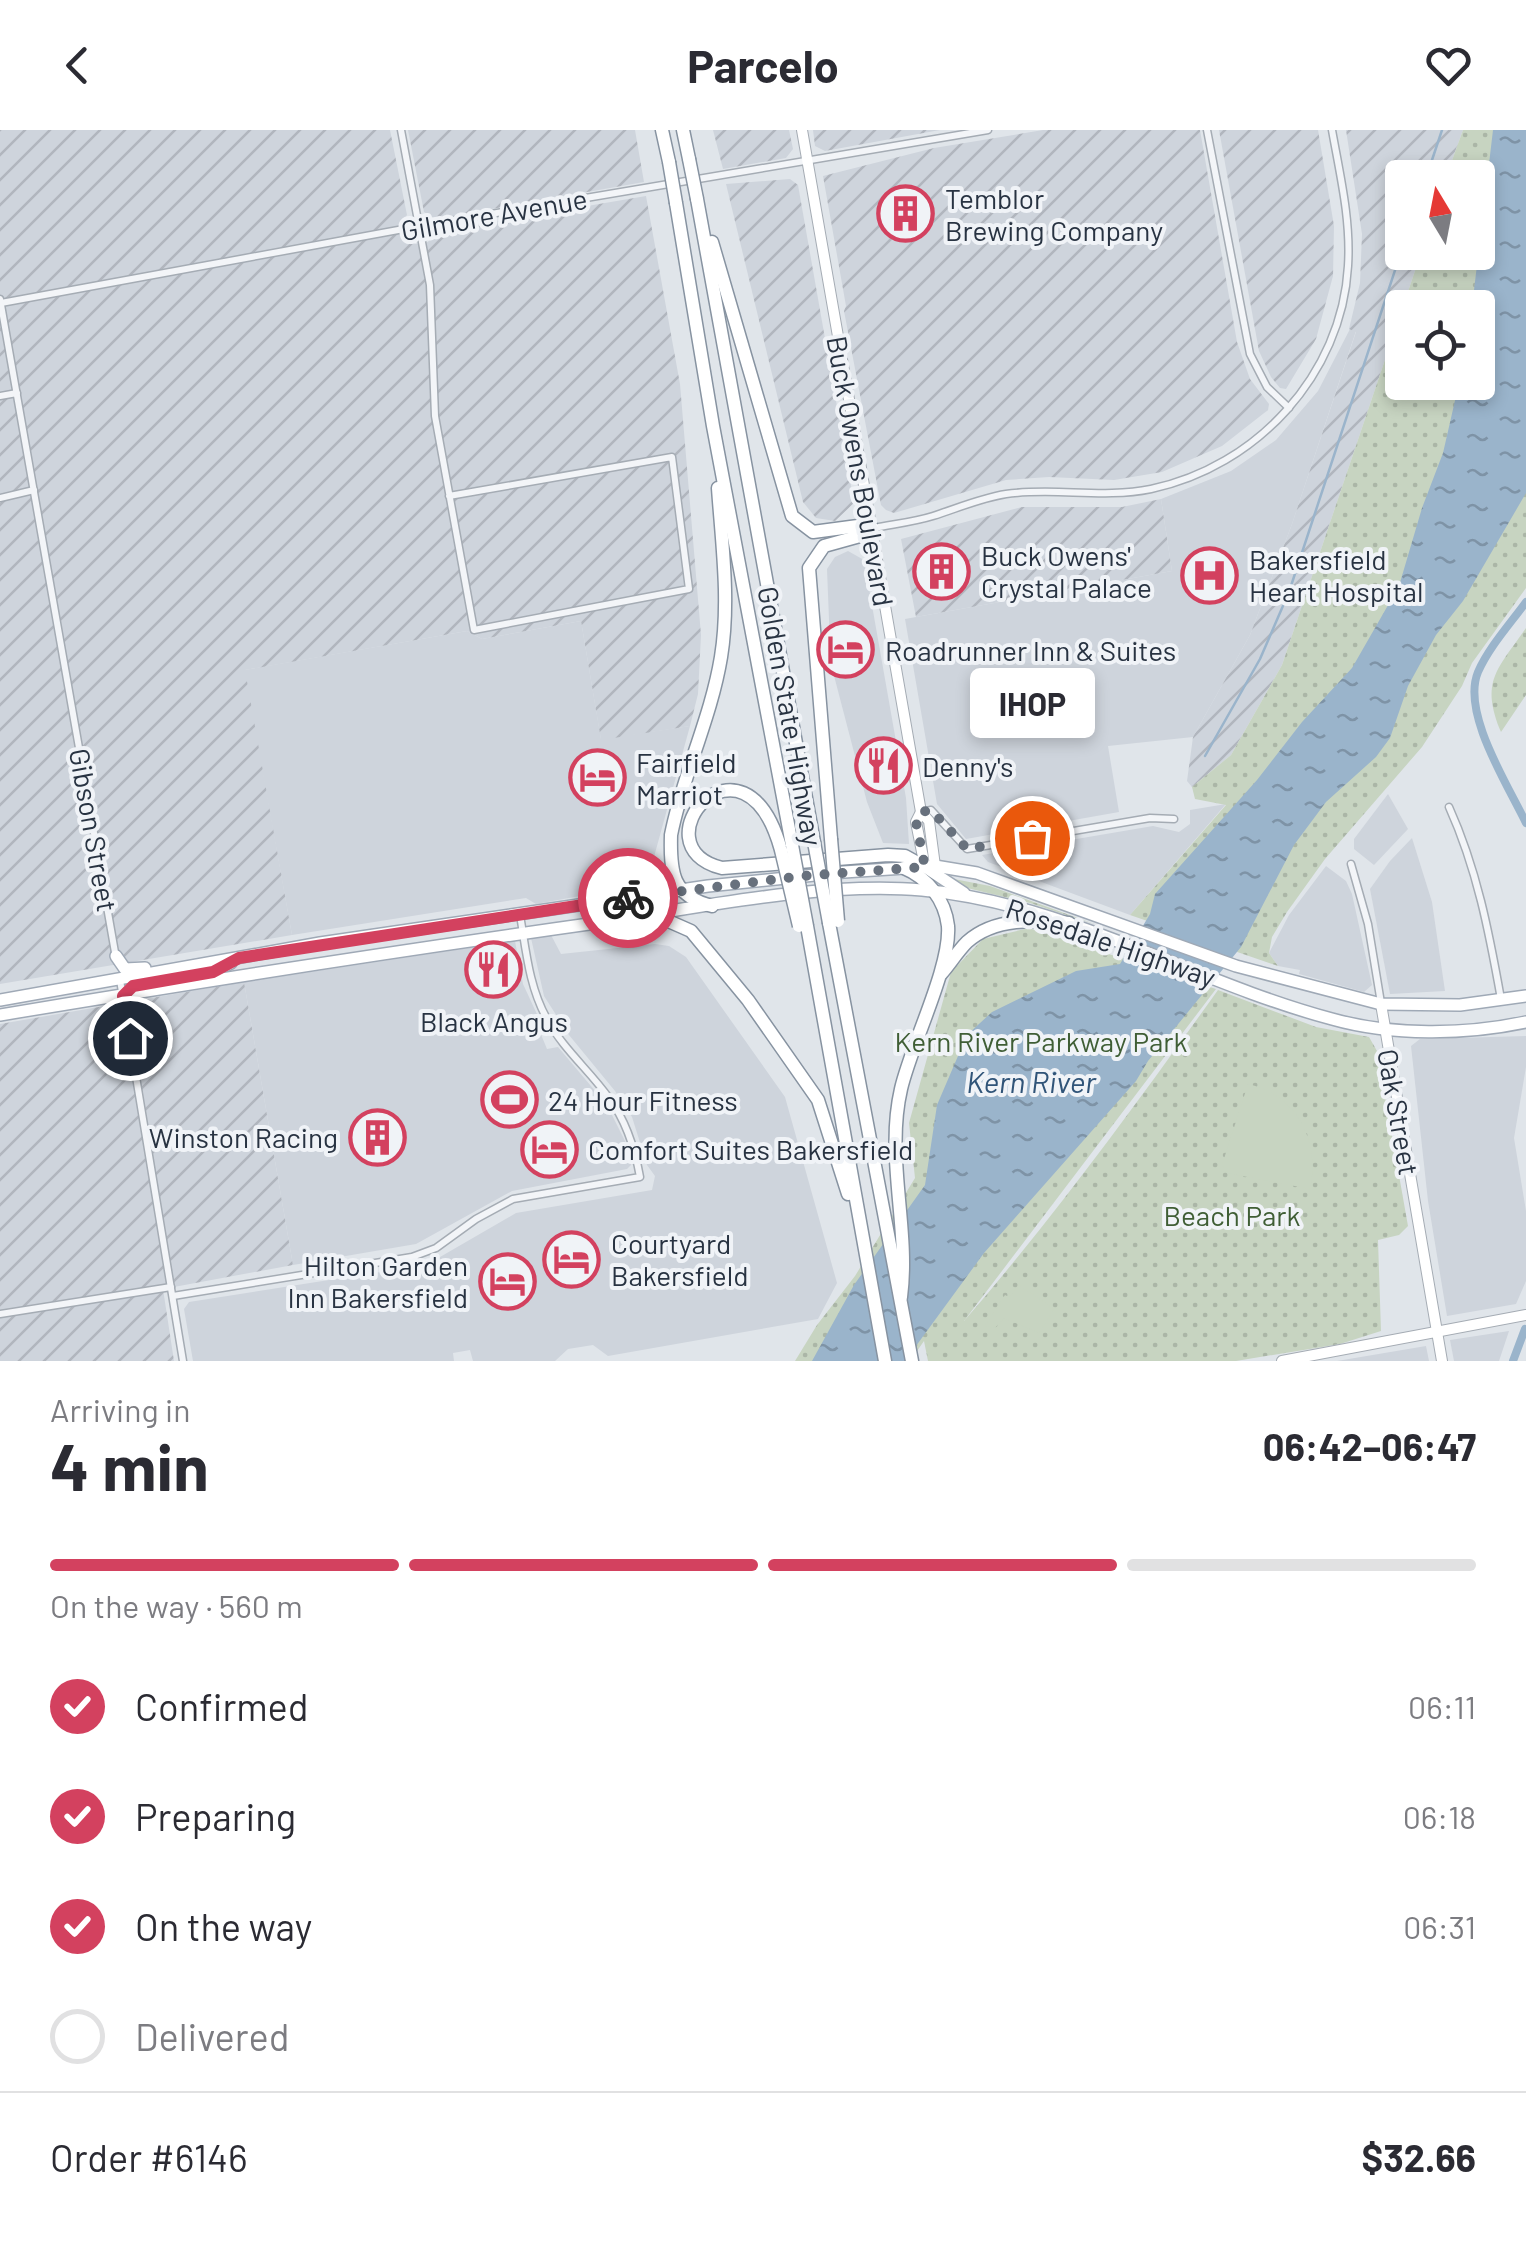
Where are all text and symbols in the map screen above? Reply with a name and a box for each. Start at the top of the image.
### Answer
icon: back [50,38,105,93]
text: Parcelo [687,38,839,92]
icon: heart [1421,38,1476,93]
north arrow [1385,160,1495,270]
map controls [1385,160,1495,400]
street label: Gilmore Avenue [398,181,590,247]
place label: Temblor Brewing Company [945,181,1163,247]
building icon: Temblor Brewing Company [876,184,936,244]
button: locate [1385,290,1495,400]
street label: Buck Owens Boulevard [820,333,902,609]
place label: Buck Owens' Crystal Palace [981,538,1152,604]
building icon: Buck Owens' Crystal Palace [912,541,972,601]
place label: Bakersfield Heart Hospital [1249,542,1423,608]
hospital icon: Bakersfield Heart Hospital [1180,545,1240,605]
street label: Golden State Highway [751,584,831,849]
hotel icon: Roadrunner Inn & Suites [816,620,876,680]
place label: Roadrunner Inn & Suites [885,633,1176,667]
callout: IHOP [970,668,1094,738]
text: IHOP [999,684,1066,722]
restaurant icon: Denny's [853,736,913,796]
place label: Fairfield Marriot [636,745,736,811]
street label: Gibson Street [63,746,125,914]
hotel icon: Fairfield Marriot [567,748,627,808]
place label: Denny's [922,749,1013,783]
pin [990,796,1075,881]
icon: bag [1005,811,1060,866]
courier [578,848,678,948]
icon: bike [601,871,656,926]
street label: Rosedale Highway [1002,890,1220,994]
restaurant icon: Black Angus [464,940,524,1000]
pin [88,996,173,1081]
place label: Black Angus [420,1004,568,1038]
icon: home [103,1011,158,1066]
park label: Kern River Parkway Park [895,1024,1187,1058]
street label: Oak Street [1371,1046,1427,1178]
water label: Kern River [966,1063,1097,1099]
sports icon: 24 Hour Fitness [479,1070,539,1130]
place label: 24 Hour Fitness [548,1083,738,1117]
building icon: Winston Racing [347,1107,407,1167]
hotel icon: Comfort Suites Bakersfield [519,1119,579,1179]
place label: Winston Racing [149,1120,338,1154]
place label: Comfort Suites Bakersfield [588,1132,913,1166]
park label: Beach Park [1164,1198,1300,1232]
place label: Courtyard Bakersfield [611,1226,748,1292]
hotel icon: Courtyard Bakersfield [542,1229,602,1289]
place label: Hilton Garden Inn Bakersfield [287,1248,468,1314]
hotel icon: Hilton Garden Inn Bakersfield [477,1251,537,1311]
text: Arriving in [50,1390,190,1428]
text: 06:42–06:47 [1263,1423,1476,1469]
text: 4 min [50,1426,209,1504]
text: On the way · 560 m [50,1586,303,1624]
icon: check [50,1679,105,1734]
text: Confirmed [135,1683,308,1729]
text: 06:11 [1408,1687,1476,1725]
icon: check [50,1789,105,1844]
text: Preparing [135,1793,296,1839]
text: 06:18 [1403,1797,1476,1835]
icon: check [50,1899,105,1954]
text: On the way [135,1903,312,1949]
text: 06:31 [1403,1907,1476,1945]
text: Delivered [135,2013,289,2059]
text: Order #6146 [50,2134,247,2180]
text: $32.66 [1361,2134,1476,2180]

